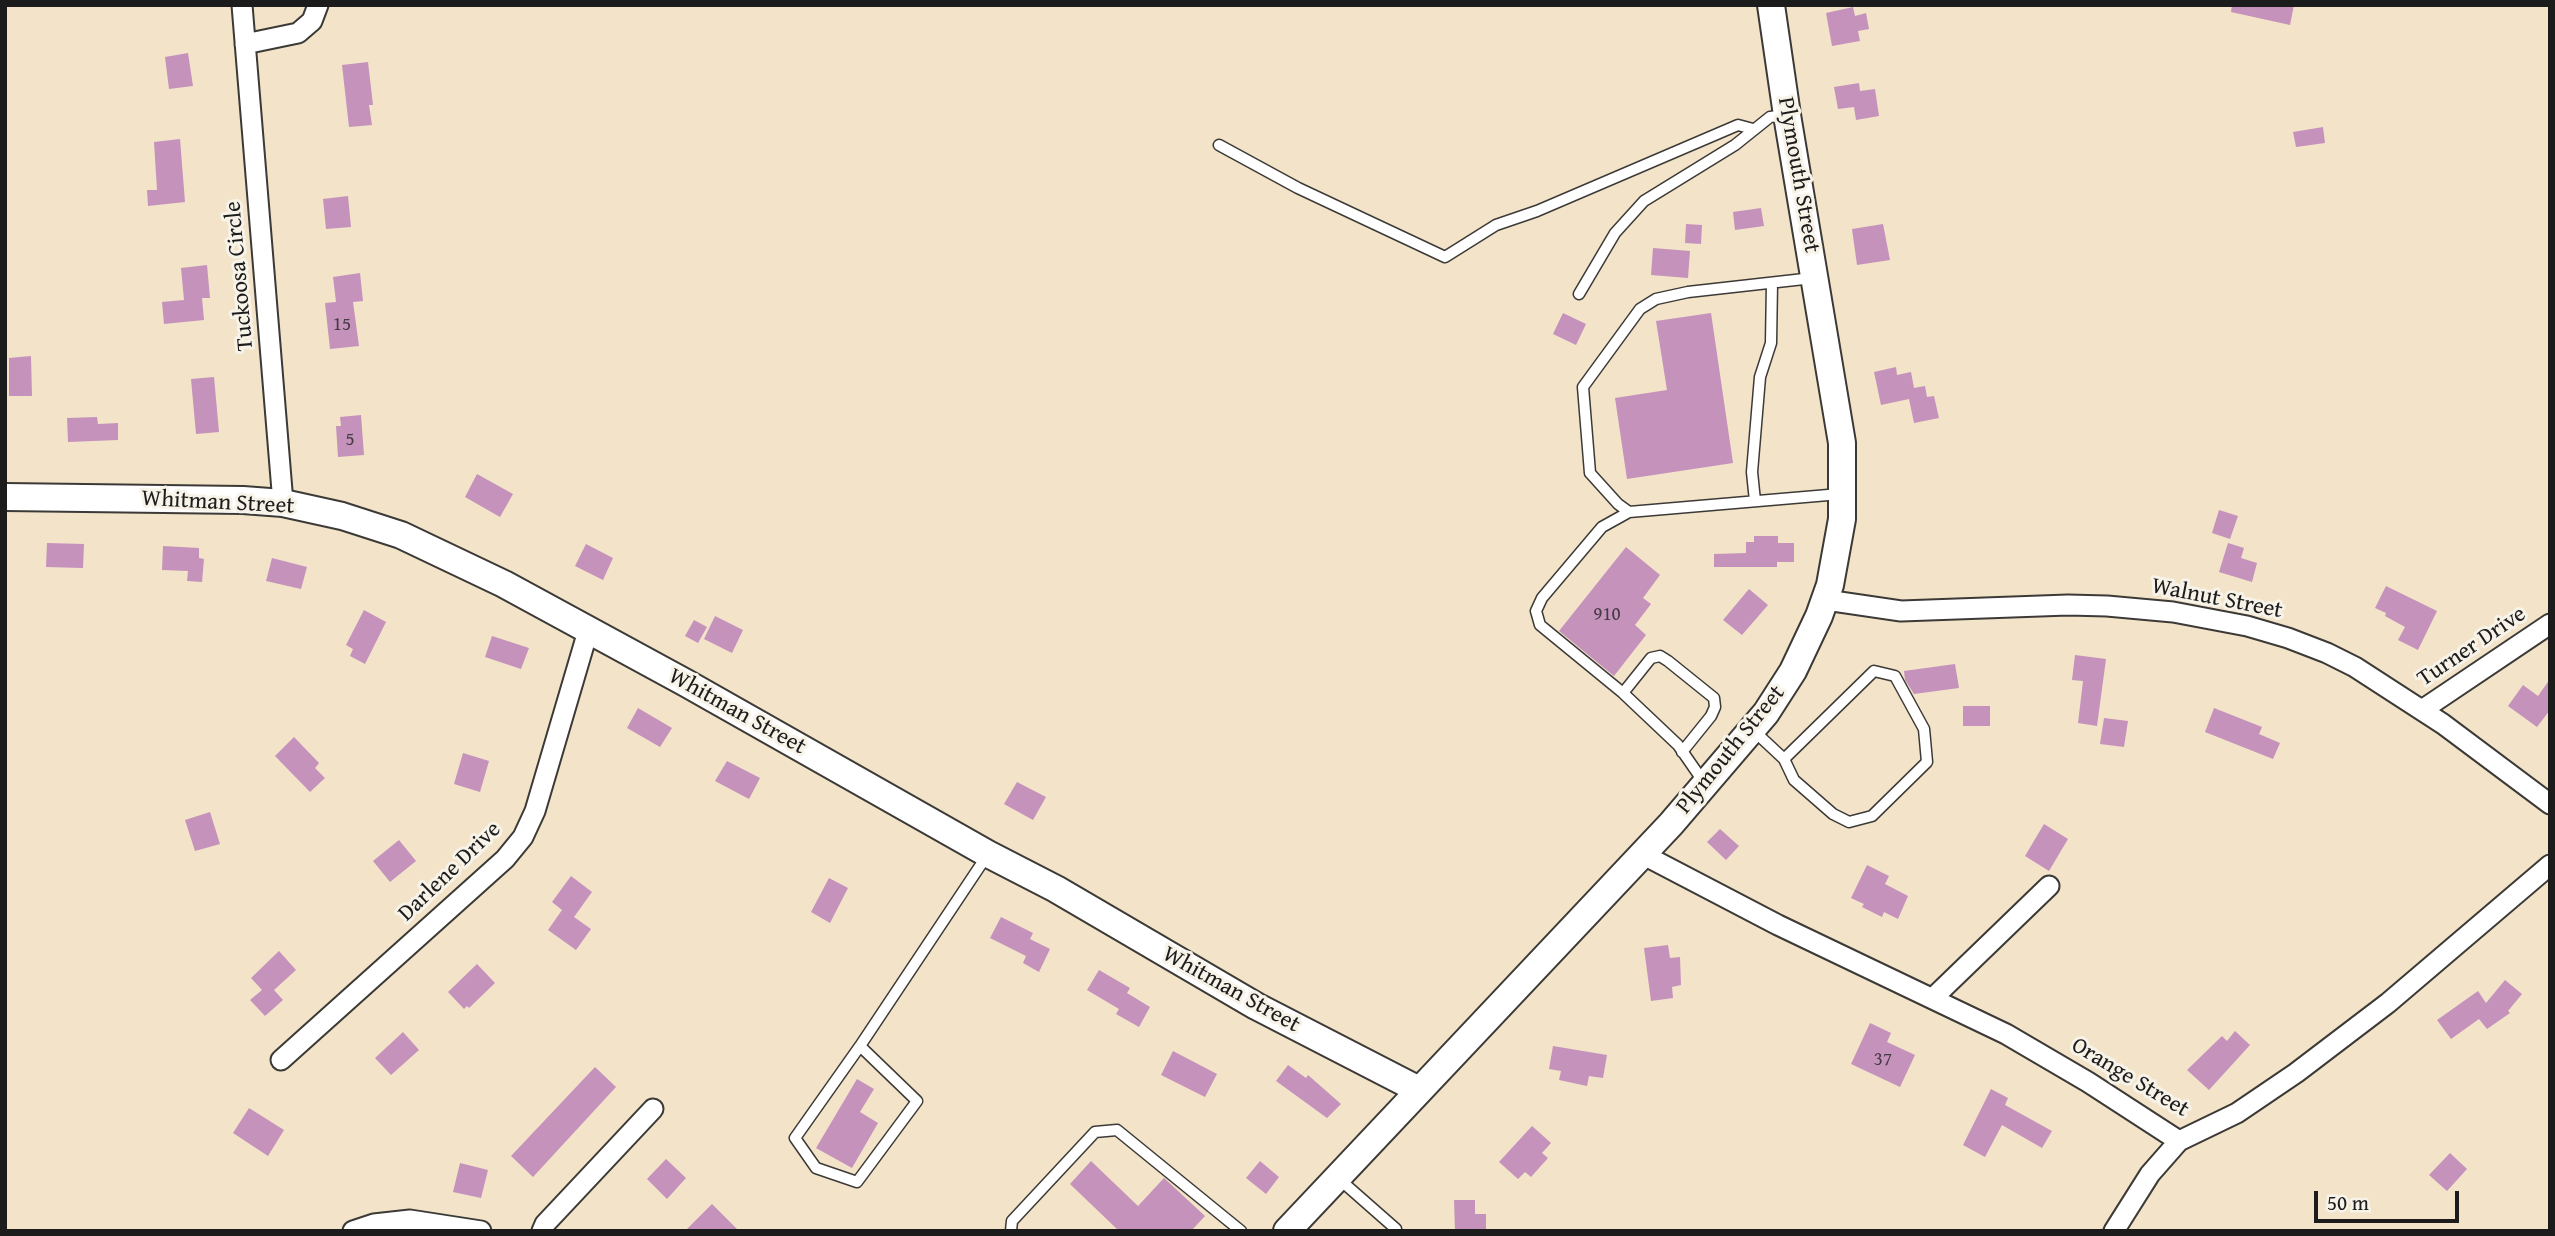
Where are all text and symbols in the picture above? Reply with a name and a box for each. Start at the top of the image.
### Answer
street label: Plymouth Street [1771,95,1825,255]
street label: Tuckoosa Circle [220,200,260,352]
house number: 15 [333,314,351,336]
house number: 5 [345,429,355,451]
street label: Whitman Street [141,485,295,521]
street label: Walnut Street [2149,573,2285,625]
street label: Turner Drive [2413,601,2531,693]
house number: 910 [1593,604,1621,626]
street label: Whitman Street [663,663,811,761]
street label: Plymouth Street [1671,680,1791,820]
street label: Darlene Drive [393,816,507,928]
street label: Whitman Street [1157,941,1305,1039]
street label: Orange Street [2066,1032,2194,1124]
house number: 37 [1874,1049,1892,1071]
scale bar [2317,1176,2462,1220]
text: 50 m [2327,1187,2369,1218]

